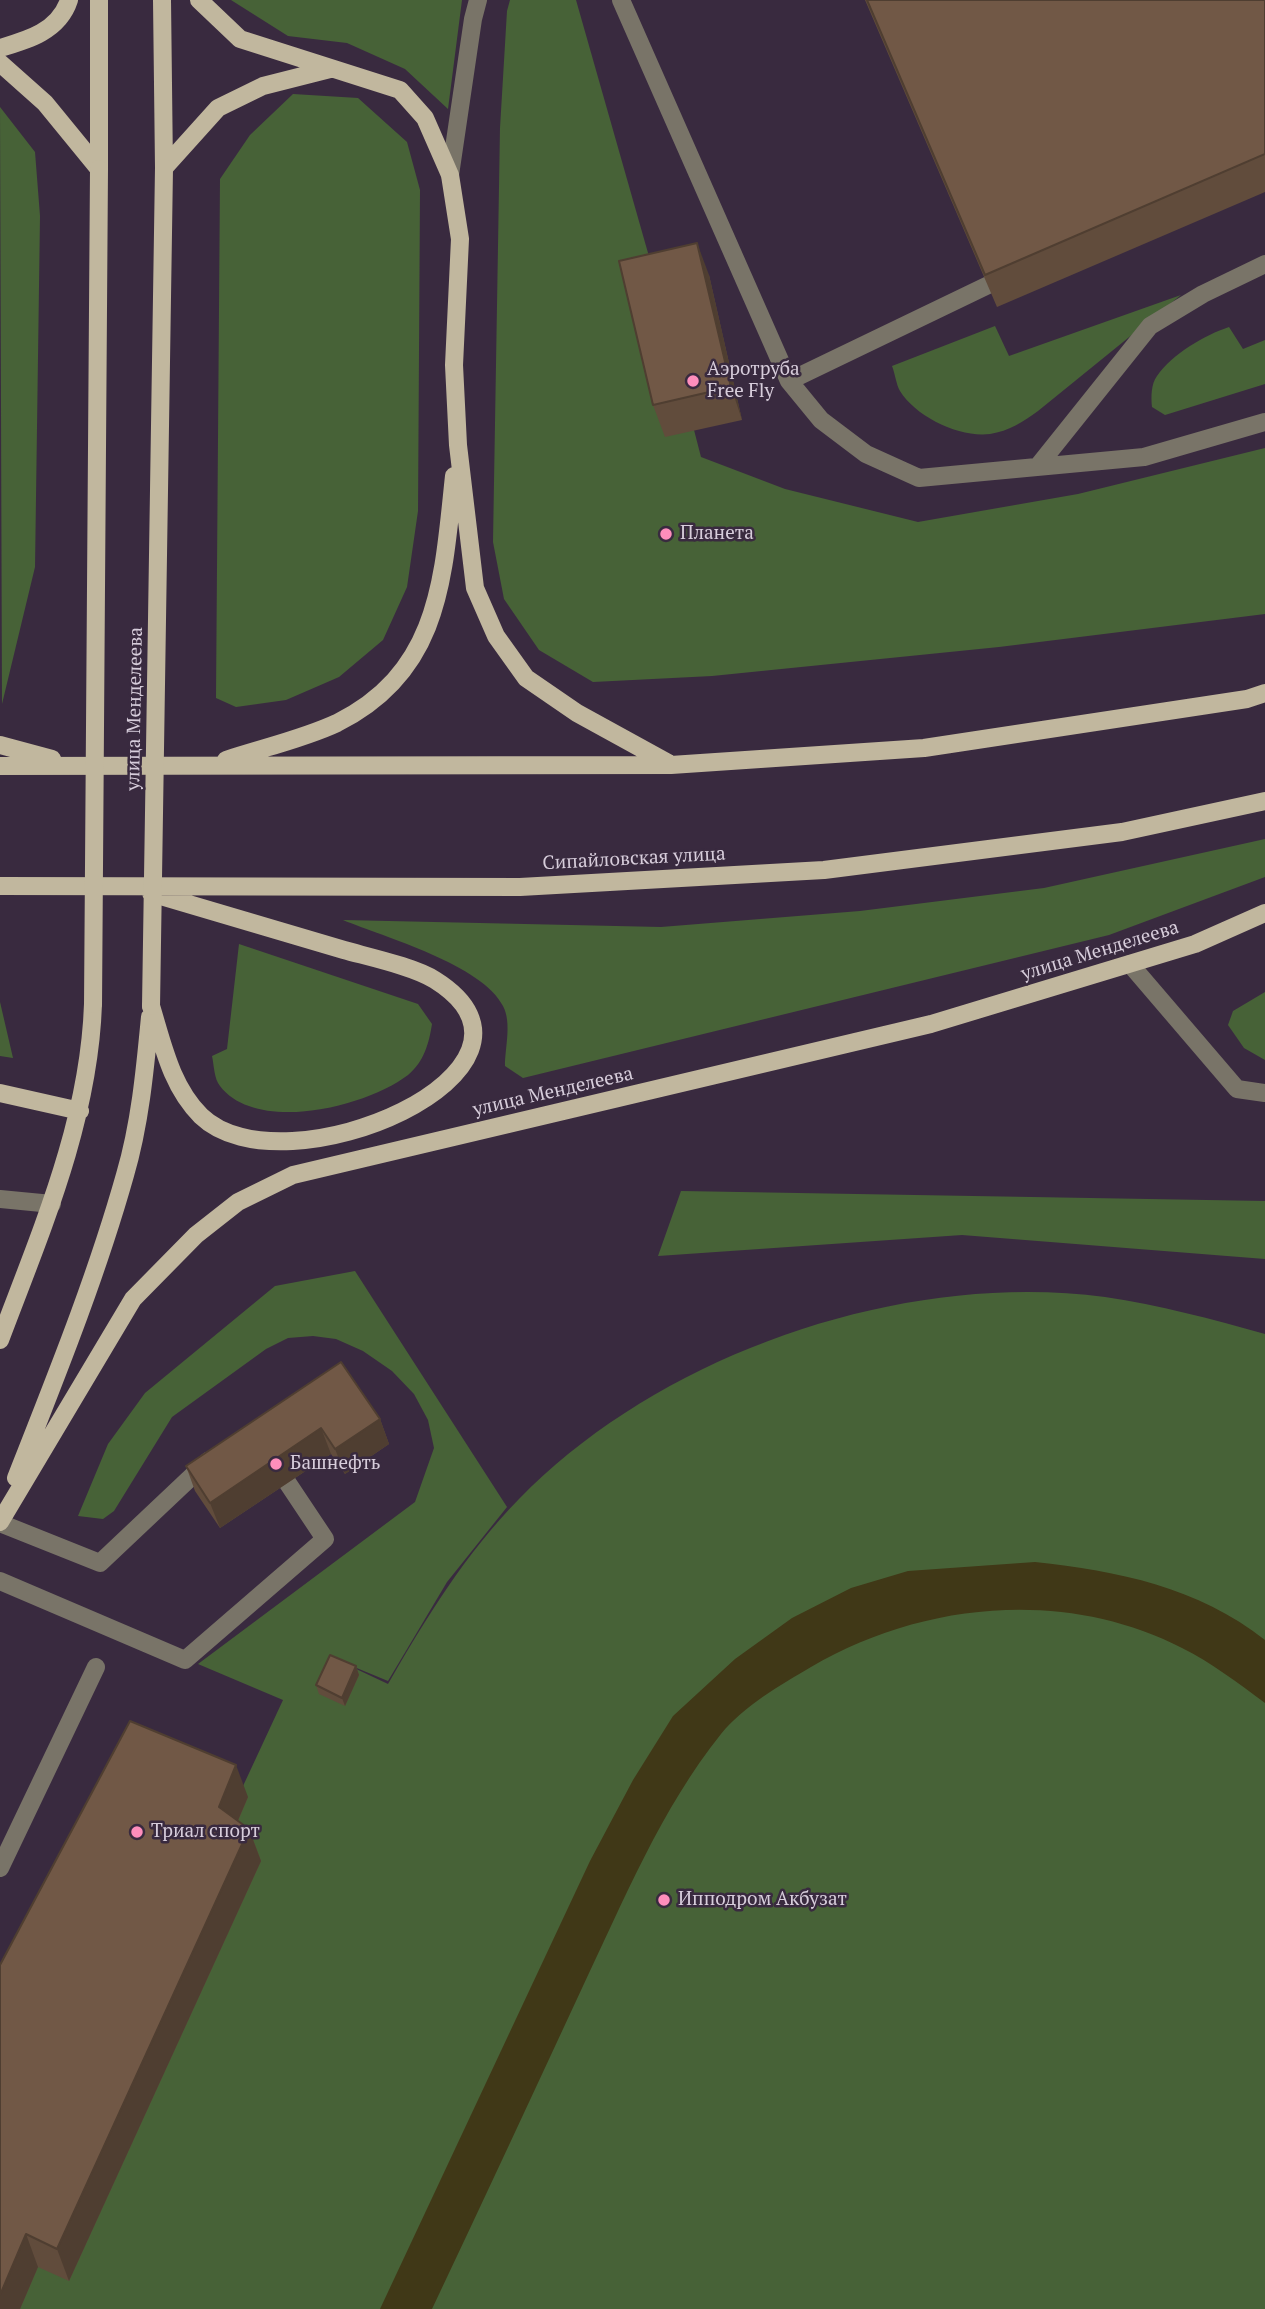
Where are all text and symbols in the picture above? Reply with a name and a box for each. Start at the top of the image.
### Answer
place label: Аэротруба Free Fly [707,359,800,403]
marker: Аэротруба Free Fly [685,373,701,389]
place label: Планета [680,523,754,545]
marker: Планета [658,526,674,542]
street label: улица Менделеева [122,627,148,791]
street label: Сипайловская улица [542,843,726,875]
street label: улица Менделеева [1018,916,1182,986]
street label: улица Менделеева [471,1062,635,1122]
place label: Башнефть [290,1453,380,1475]
marker: Башнефть [268,1456,284,1472]
place label: Триал спорт [151,1821,260,1843]
marker: Триал спорт [129,1824,145,1840]
place label: Ипподром Акбузат [678,1889,847,1911]
marker: Ипподром Акбузат [656,1892,672,1908]

